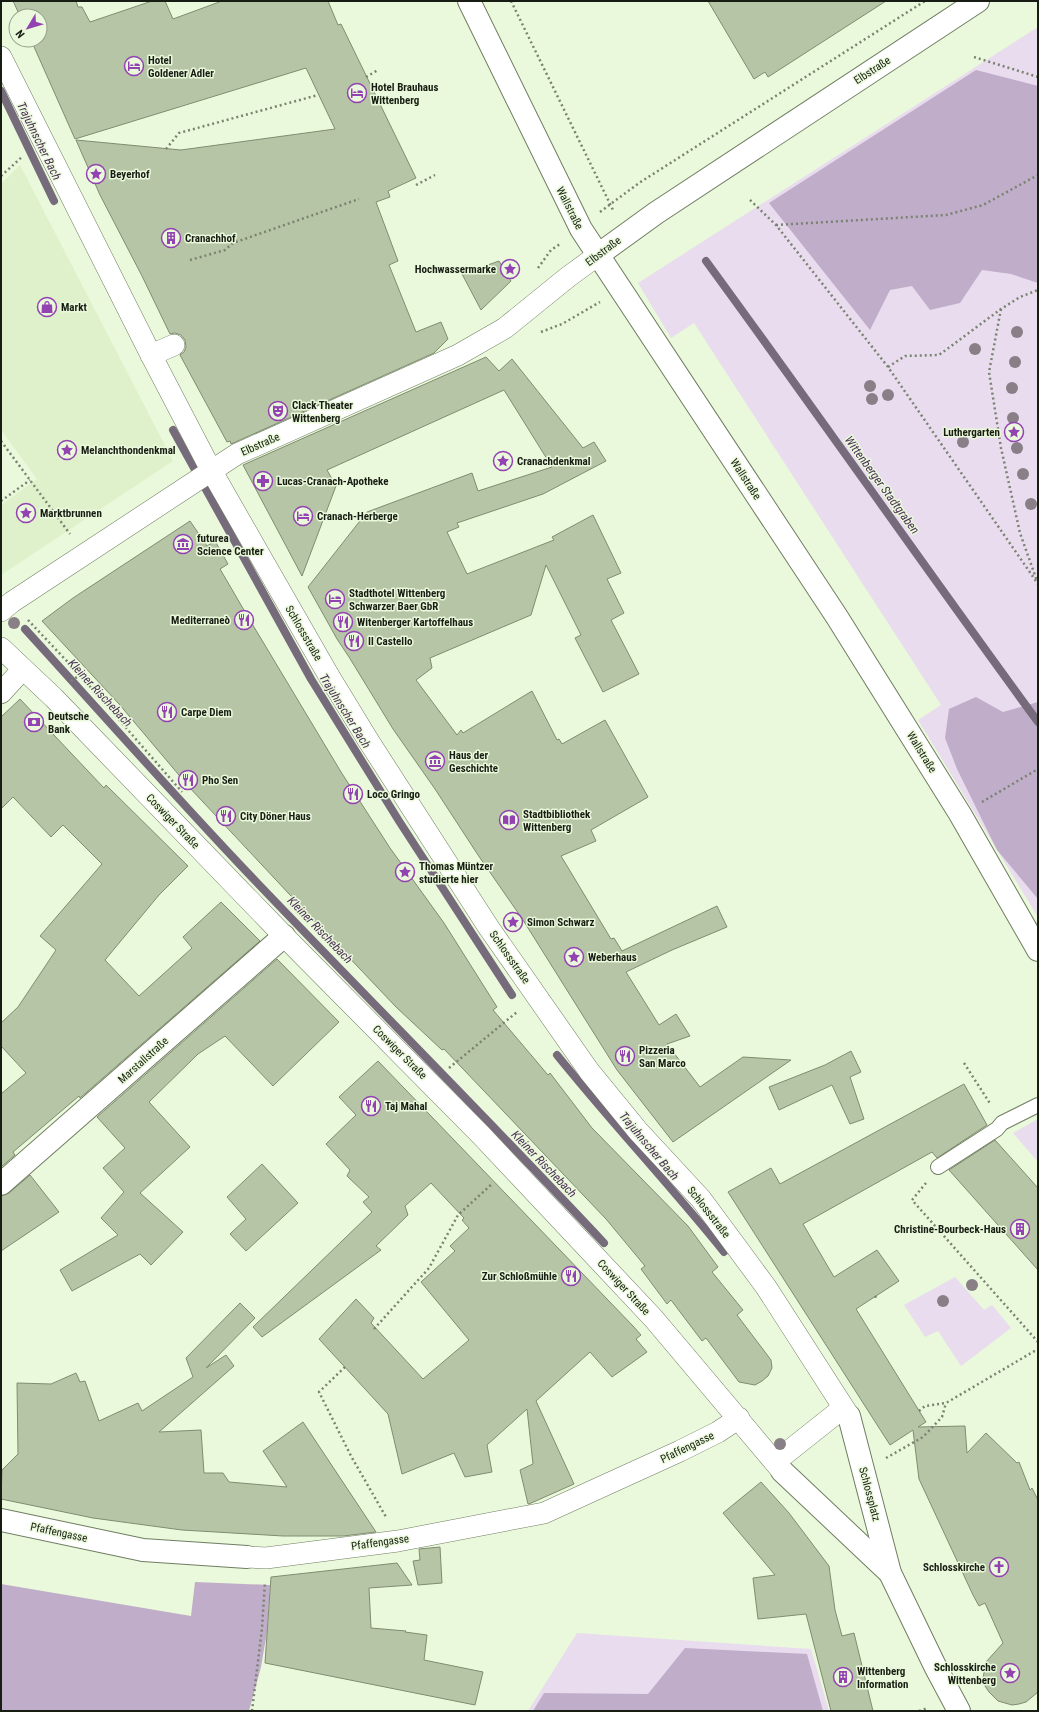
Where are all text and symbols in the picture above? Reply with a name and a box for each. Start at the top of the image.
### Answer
north arrow [8,8,48,48]
text: N [13,27,28,41]
place label: Hotel Goldener Adler [148,54,214,80]
street label: Elbstraße [852,54,893,87]
hotel icon: Hotel Goldener Adler [123,55,145,77]
place label: Hotel Brauhaus Wittenberg [371,81,438,107]
hotel icon: Hotel Brauhaus Wittenberg [346,82,368,104]
water label: Trajuhnscher Bach [14,100,64,183]
place icon: Beyerhof [85,163,107,185]
place label: Beyerhof [110,168,150,181]
street label: Wallstraße [553,185,586,232]
building icon: Cranachhof [160,227,182,249]
place label: Cranachhof [185,232,236,245]
street label: Elbstraße [583,234,624,269]
place icon: Hochwassermarke [499,258,521,280]
place label: Hochwassermarke [415,263,496,276]
shop icon: Markt [36,296,58,318]
place label: Markt [61,301,87,314]
place label: Clack Theater Wittenberg [292,399,353,425]
theatre icon: Clack Theater Wittenberg [267,400,289,422]
place icon: Luthergarten [1003,421,1025,443]
place label: Luthergarten [943,426,1000,439]
street label: Elbstraße [239,430,282,459]
water label: Wittenberger Stadtgraben [842,433,922,537]
place icon: Melanchthondenkmal [56,439,78,461]
place label: Melanchthondenkmal [81,444,176,457]
place icon: Cranachdenkmal [492,450,514,472]
place label: Cranachdenkmal [517,455,591,468]
street label: Wallstraße [728,456,764,502]
pharmacy icon: Lucas-Cranach-Apotheke [252,470,274,492]
place label: Lucas-Cranach-Apotheke [277,475,388,488]
place icon: Marktbrunnen [15,502,37,524]
hotel icon: Cranach-Herberge [292,505,314,527]
place label: Marktbrunnen [40,507,102,520]
place label: Cranach-Herberge [317,510,398,523]
place label: futurea Science Center [197,532,264,558]
museum icon: futurea Science Center [172,533,194,555]
place label: Stadthotel Wittenberg Schwarzer Baer GbR [349,587,445,613]
hotel icon: Stadthotel Wittenberg Schwarzer Baer GbR [324,588,346,610]
street label: Schlossstraße [282,603,325,663]
restaurant icon: Mediterraneò [233,609,255,631]
restaurant icon: Witenberger Kartoffelhaus [332,611,354,633]
place label: Mediterraneò [171,614,231,627]
place label: Witenberger Kartoffelhaus [357,616,473,629]
restaurant icon: Il Castello [343,630,365,652]
place label: Il Castello [368,635,413,648]
water label: Kleiner Rischebach [65,656,135,730]
water label: Trajuhnscher Bach [317,671,374,751]
restaurant icon: Carpe Diem [156,701,178,723]
place label: Carpe Diem [181,706,232,719]
place label: Deutsche Bank [48,710,89,736]
bank icon: Deutsche Bank [23,711,45,733]
street label: Wallstraße [904,729,939,775]
place label: Haus der Geschichte [449,749,498,775]
museum icon: Haus der Geschichte [424,750,446,772]
restaurant icon: Pho Sen [177,769,199,791]
place label: Pho Sen [202,774,238,787]
restaurant icon: Loco Gringo [342,783,364,805]
place label: Loco Gringo [367,788,421,801]
street label: Coswiger Straße [143,791,202,851]
restaurant icon: City Döner Haus [215,805,237,827]
place label: Stadtbibliothek Wittenberg [523,808,591,834]
library icon: Stadtbibliothek Wittenberg [498,809,520,831]
place label: City Döner Haus [240,810,311,823]
place label: Thomas Müntzer studierte hier [419,860,493,886]
place icon: Thomas Müntzer studierte hier [394,861,416,883]
water label: Kleiner Rischebach [285,894,356,967]
place icon: Simon Schwarz [502,911,524,933]
place label: Simon Schwarz [527,916,594,929]
street label: Schlossstraße [487,928,533,986]
place icon: Weberhaus [563,946,585,968]
place label: Weberhaus [588,951,637,964]
street label: Coswiger Straße [370,1023,429,1082]
street label: Marstallstraße [116,1034,171,1086]
place label: Pizzeria San Marco [639,1044,686,1070]
restaurant icon: Pizzeria San Marco [614,1045,636,1067]
restaurant icon: Taj Mahal [360,1095,382,1117]
place label: Taj Mahal [385,1100,428,1113]
water label: Trajuhnscher Bach [616,1109,682,1183]
water label: Kleiner Rischebach [509,1128,580,1201]
street label: Schlossstraße [684,1184,733,1241]
building icon: Christine-Bourbeck-Haus [1009,1218,1031,1240]
place label: Christine-Bourbeck-Haus [894,1223,1006,1236]
street label: Coswiger Straße [595,1257,653,1318]
restaurant icon: Zur Schloßmühle [560,1265,582,1287]
place label: Zur Schloßmühle [482,1270,557,1283]
street label: Pfaffengasse [658,1429,716,1466]
street label: Schlossplatz [856,1466,883,1523]
street label: Pfaffengasse [29,1520,89,1545]
street label: Pfaffengasse [350,1532,410,1553]
church icon: Schlosskirche [988,1556,1010,1578]
place label: Schlosskirche [923,1561,985,1574]
place label: Schlosskirche Wittenberg [934,1661,996,1687]
place icon: Schlosskirche Wittenberg [999,1662,1021,1684]
place label: Wittenberg Information [857,1665,908,1691]
building icon: Wittenberg Information [832,1666,854,1688]

